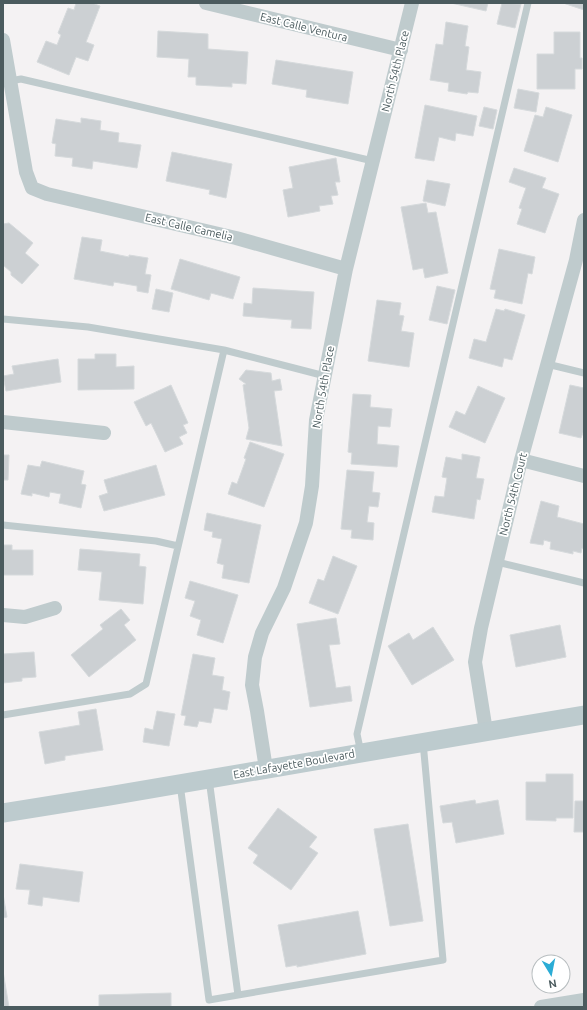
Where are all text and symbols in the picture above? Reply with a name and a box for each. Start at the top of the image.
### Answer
street label: East Calle Ventura [259,10,349,44]
street label: North 54th Place [379,29,411,113]
street label: East Calle Camelia [144,211,234,243]
street label: North 54th Place [310,345,336,429]
street label: North 54th Court [497,451,529,537]
street label: East Lafayette Boulevard [232,747,356,781]
north arrow [531,954,571,994]
text: N [548,977,558,990]

